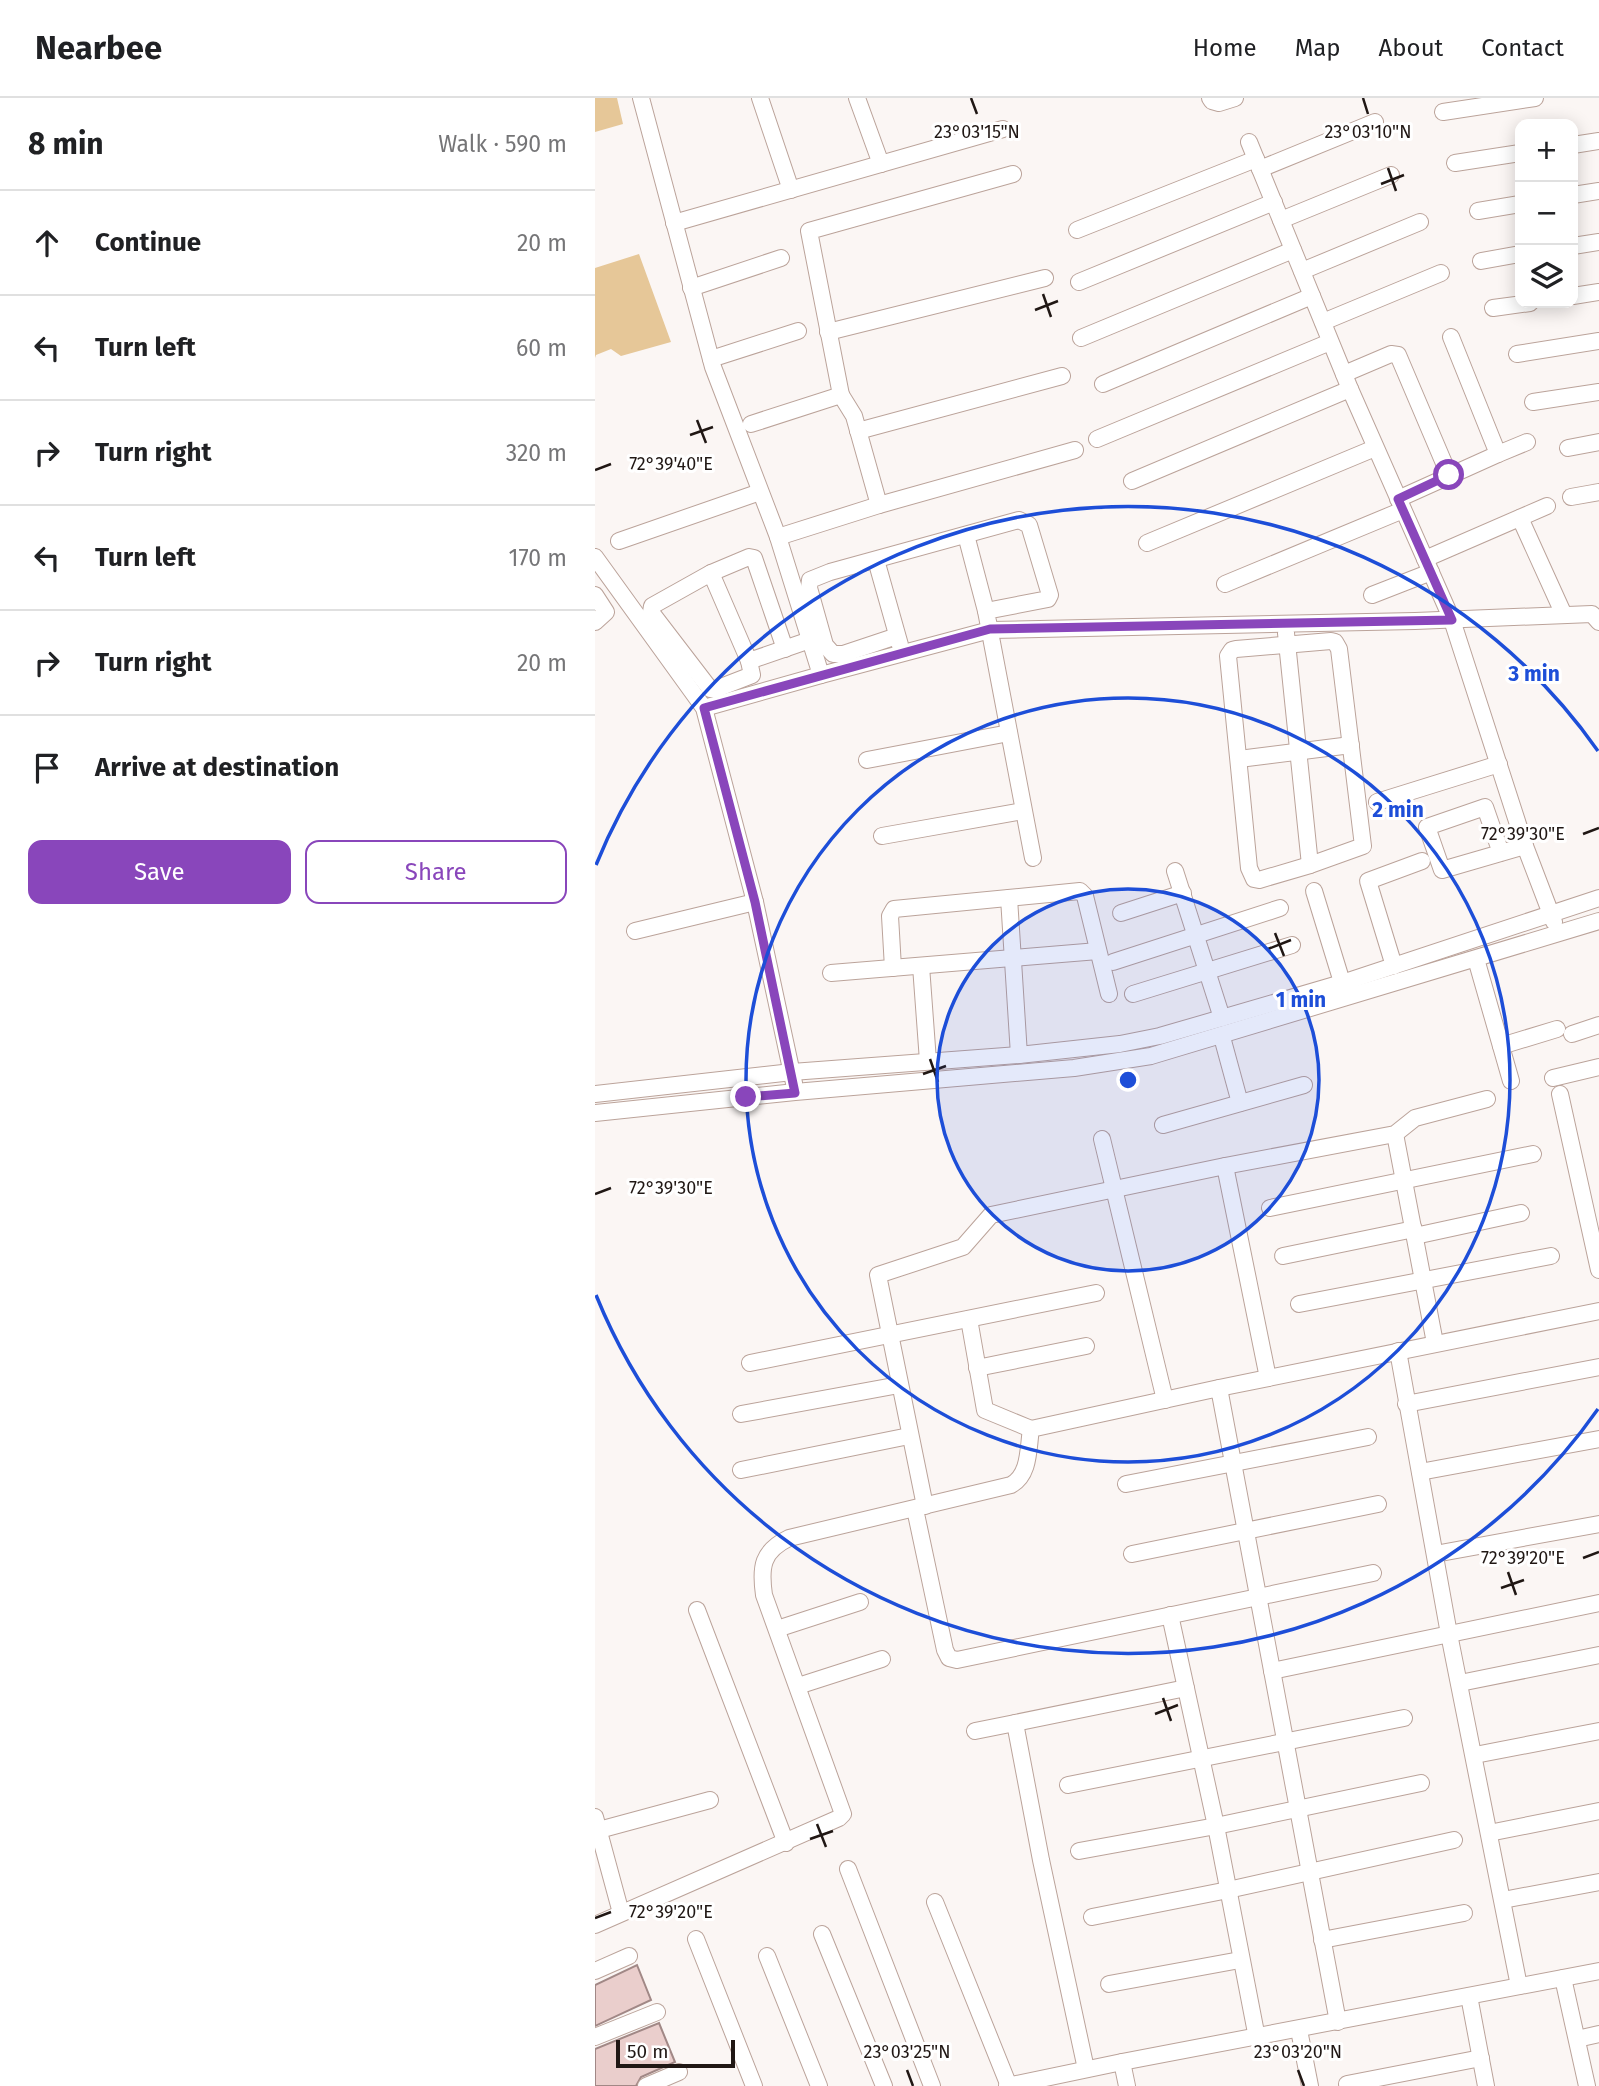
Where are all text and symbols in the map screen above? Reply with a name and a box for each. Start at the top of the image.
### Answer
text: Nearbee [35,28,162,68]
text: Home [1193,34,1257,62]
text: Map [1295,34,1341,62]
text: About [1379,34,1443,62]
text: Contact [1481,34,1564,62]
map controls [1515,119,1578,308]
button: + [1515,119,1578,182]
text: 23°03'15"N [934,121,1020,143]
text: 23°03'10"N [1324,121,1412,143]
text: 8 min [28,126,104,162]
text: Walk · 590 m [438,130,567,158]
button: − [1515,182,1578,245]
icon: ahead [28,224,66,262]
text: Continue [95,227,201,258]
text: 20 m [517,229,567,257]
button: layers [1515,245,1578,308]
icon: left [28,329,66,367]
text: Turn left [95,332,196,363]
text: 60 m [516,334,567,362]
icon: right [28,434,66,472]
text: Turn right [95,437,212,468]
text: 320 m [506,439,567,467]
text: 72°39'40"E [629,453,713,475]
route start [1433,459,1464,490]
icon: left [28,539,66,577]
text: Turn left [95,542,196,573]
text: 170 m [508,544,567,572]
icon: right [28,644,66,682]
text: Turn right [95,647,212,678]
text: 20 m [517,649,567,677]
text: 3 min [1507,661,1560,687]
icon: arrive [28,749,66,787]
text: Arrive at destination [95,752,339,783]
text: 2 min [1372,797,1424,823]
text: 72°39'30"E [1481,823,1565,845]
button: Save [28,840,291,904]
button: Share [305,840,567,904]
text: 1 min [1276,987,1326,1013]
centre of rings [1116,1068,1140,1092]
route end [730,1081,761,1112]
text: 72°39'30"E [629,1177,713,1199]
text: 72°39'20"E [1481,1547,1565,1569]
text: 72°39'20"E [629,1901,713,1923]
scale bar [616,2037,735,2069]
text: 50 m [627,2040,668,2063]
text: 23°03'25"N [864,2041,950,2063]
text: 23°03'20"N [1254,2041,1342,2063]

